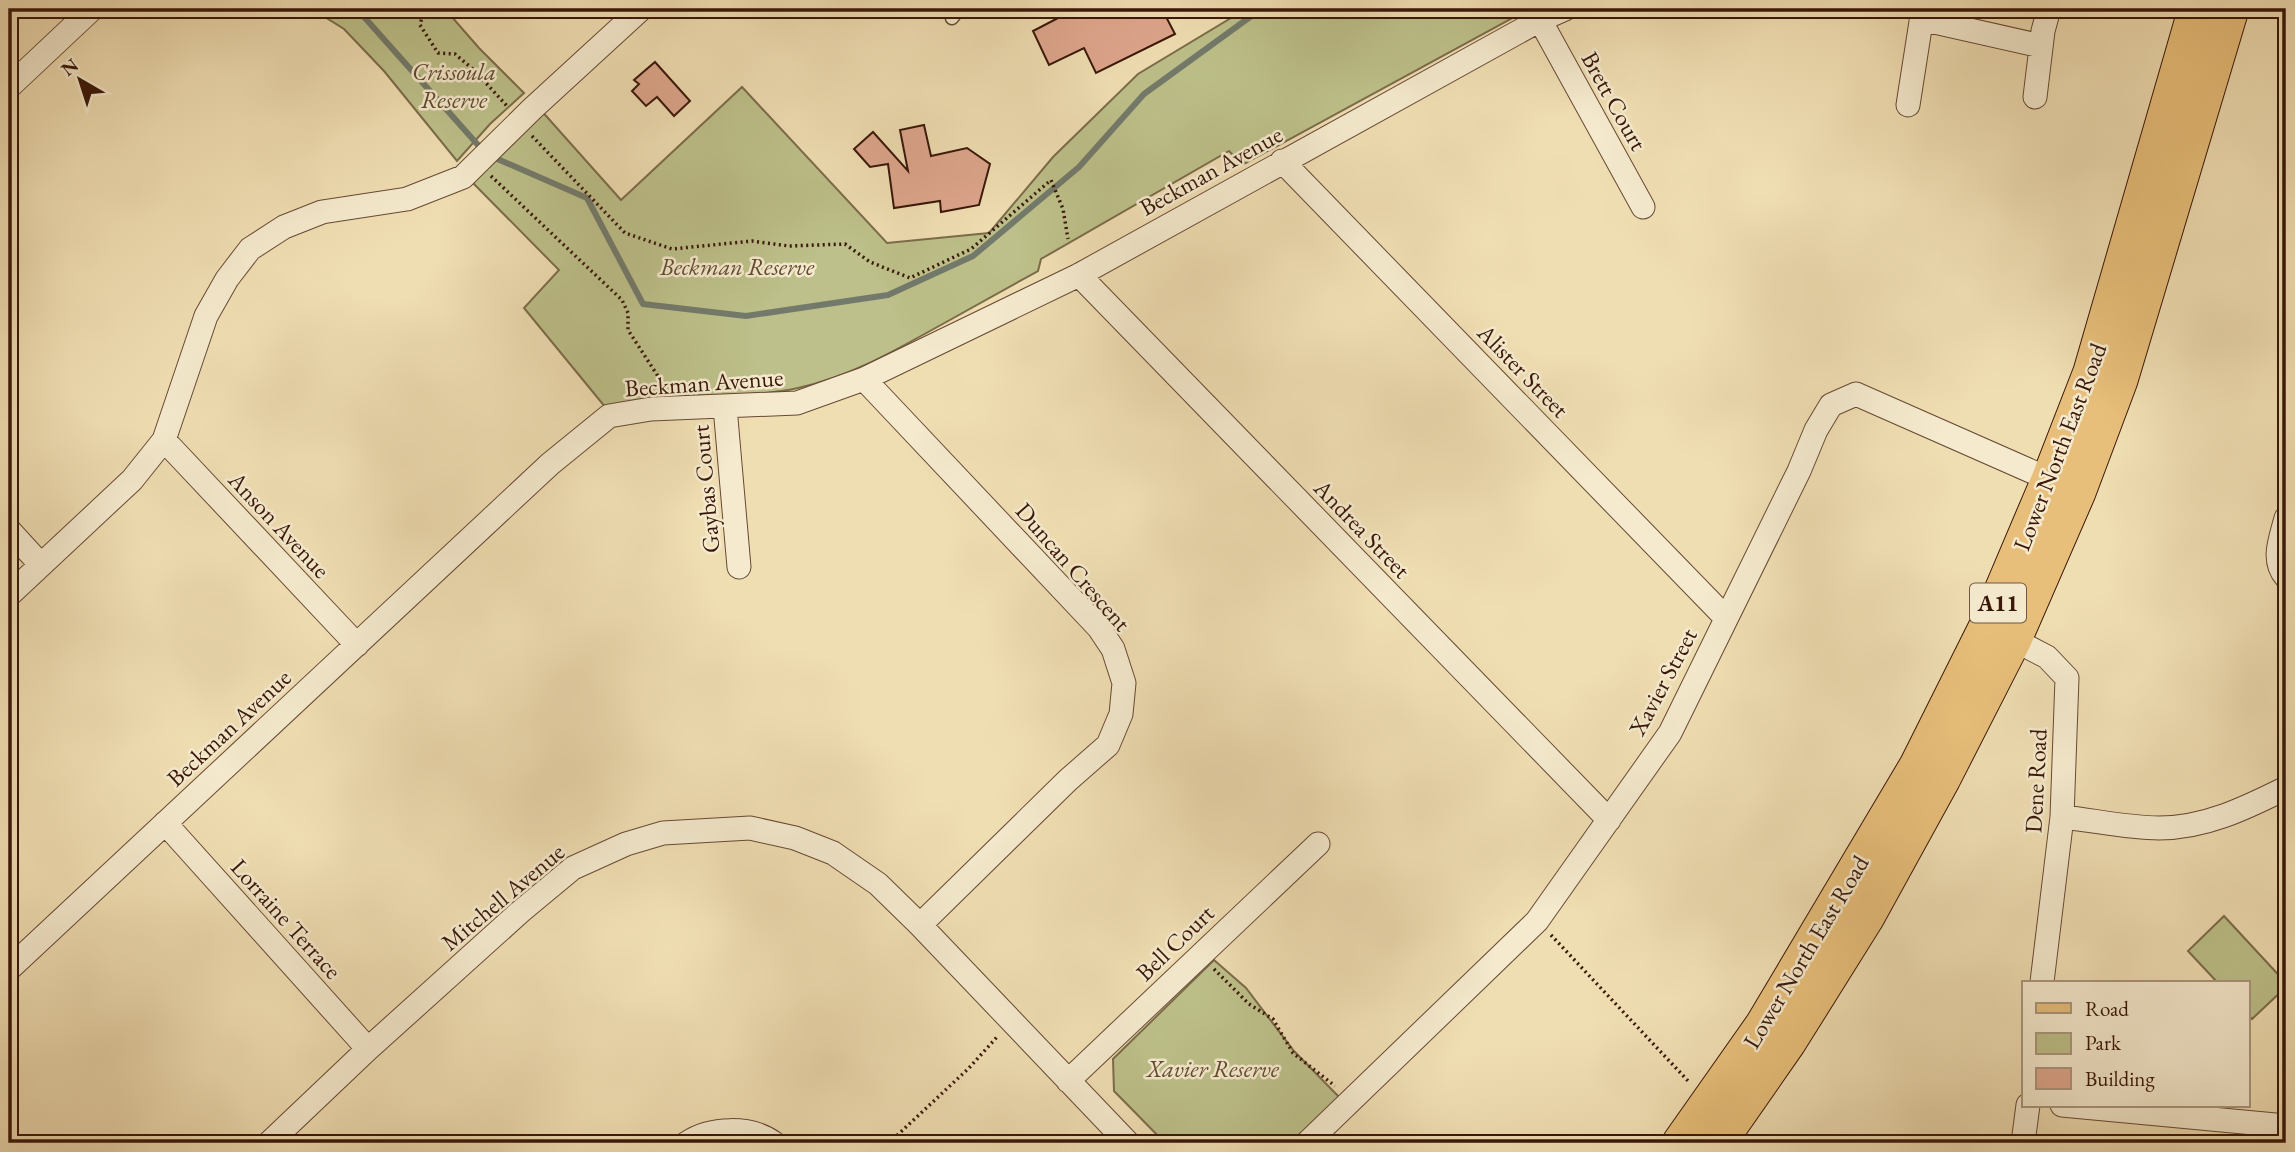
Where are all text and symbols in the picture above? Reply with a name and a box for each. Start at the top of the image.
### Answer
north arrow [46,46,116,116]
street label: Brett Court [1575,46,1655,156]
text: N [56,52,84,82]
park label: Crissoula Reserve [412,56,496,115]
street label: Beckman Avenue [1134,119,1288,223]
park label: Beckman Reserve [659,251,815,282]
street label: Alister Street [1470,317,1576,424]
street label: Lower North East Road [2006,338,2114,555]
street label: Beckman Avenue [624,361,784,404]
street label: Gaybas Court [684,423,727,554]
street label: Anson Avenue [221,464,337,585]
street label: Andrea Street [1307,472,1418,585]
street label: Duncan Crescent [1009,496,1138,638]
road number: A11 [1970,583,2026,622]
street label: Xavier Street [1621,622,1704,742]
street label: Beckman Avenue [160,662,297,793]
street label: Dene Road [2017,727,2054,834]
street label: Mitchell Avenue [435,836,571,957]
street label: Lower North East Road [1736,849,1876,1054]
street label: Lorraine Terrace [224,852,349,985]
street label: Bell Court [1129,898,1221,987]
legend [2022,981,2250,1106]
text: Road [2085,995,2129,1022]
text: Park [2085,1029,2122,1056]
park label: Xavier Reserve [1145,1053,1280,1084]
text: Building [2085,1065,2155,1092]

